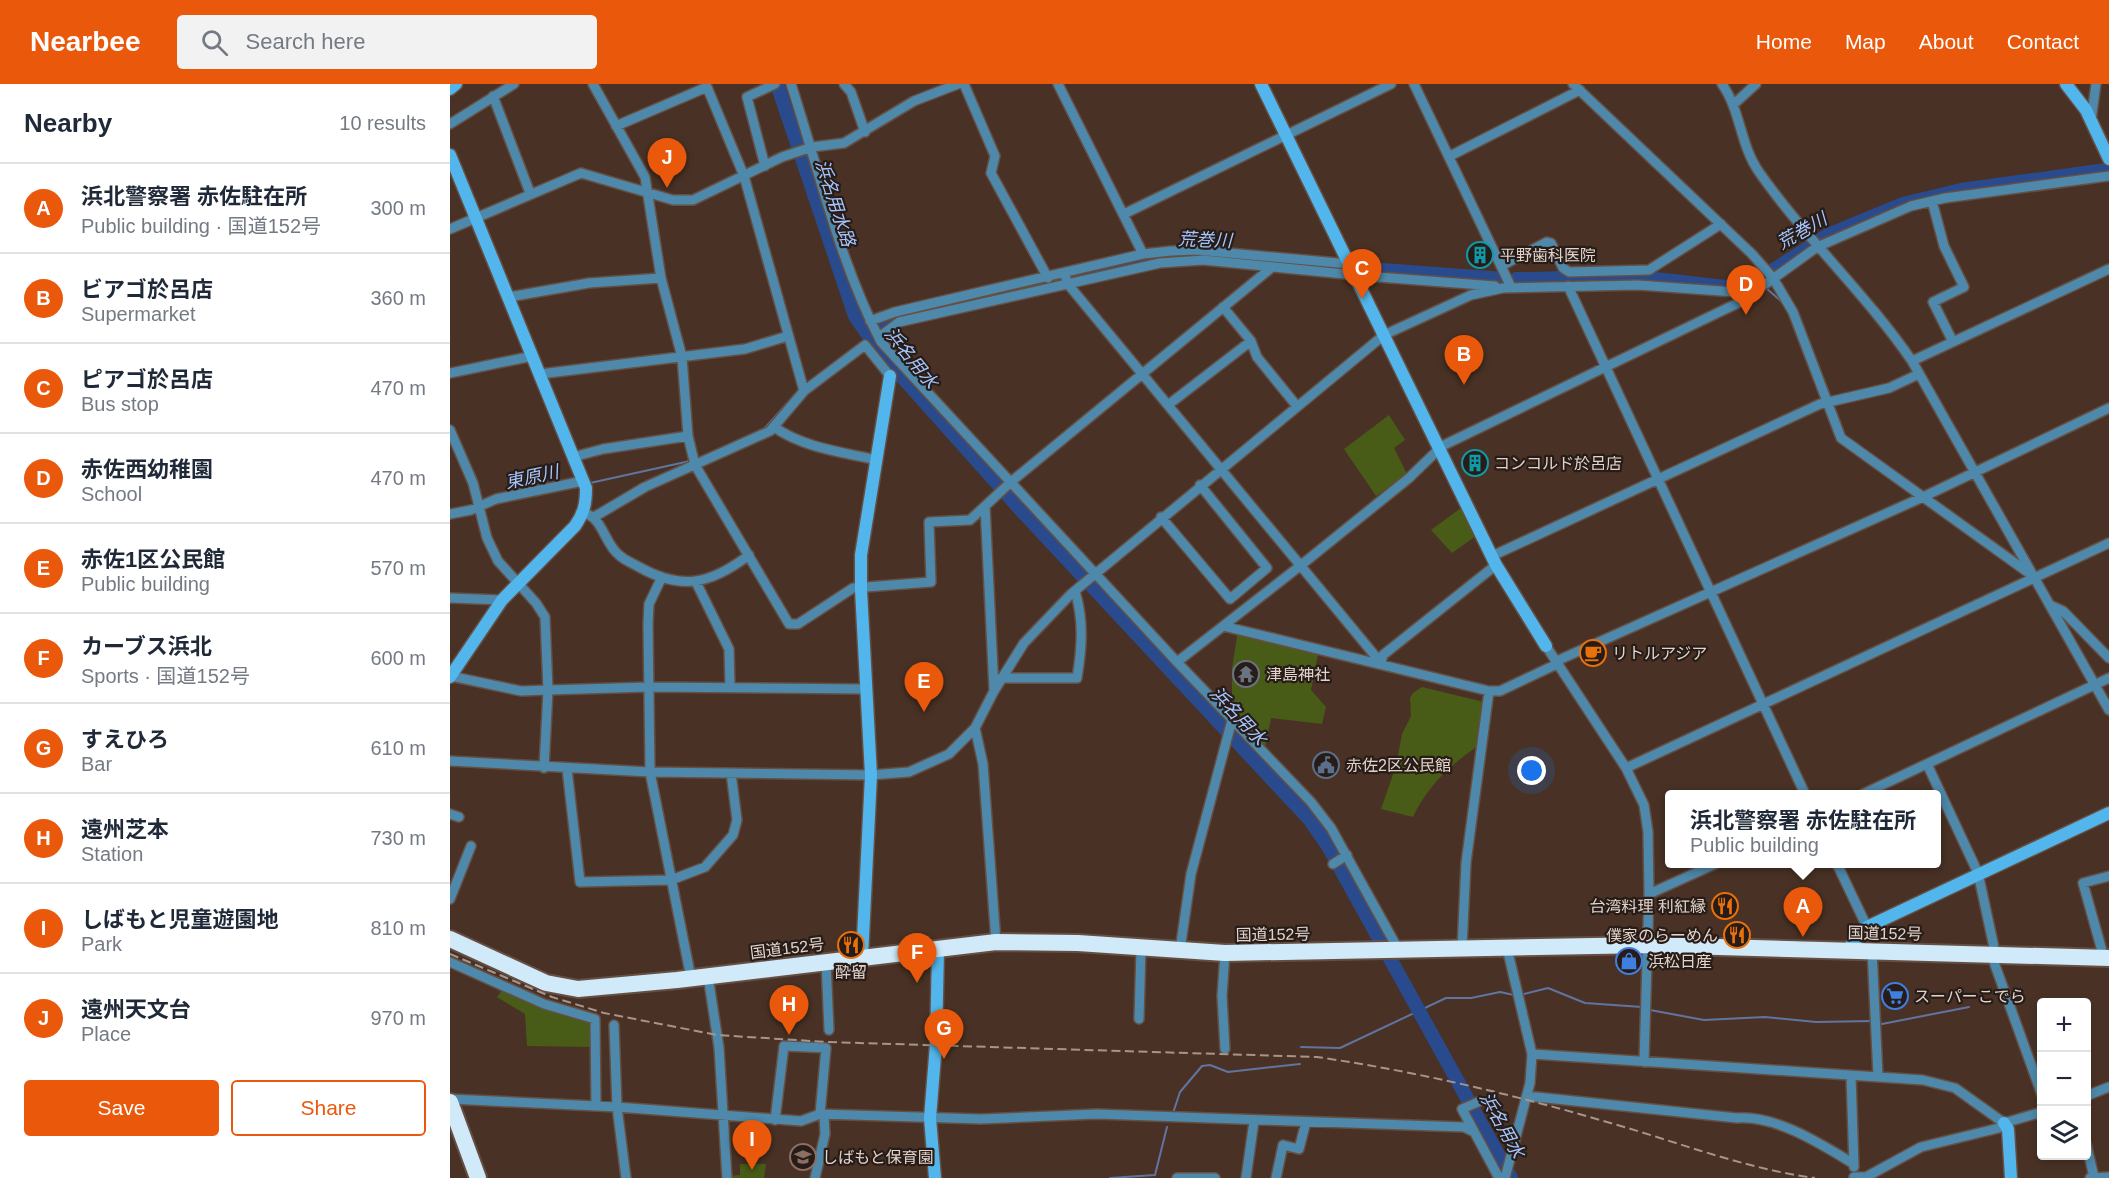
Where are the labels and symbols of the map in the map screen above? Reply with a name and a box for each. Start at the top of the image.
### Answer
pin: J [648,138,686,188]
water label: 浜名用水路 [812,157,859,251]
water label: 荒巻川 [1774,208,1832,253]
water label: 荒巻川 [1178,229,1234,251]
building icon: 平野歯科医院 [1465,240,1495,270]
place label: 平野歯科医院 [1500,247,1596,264]
pin: C [1342,250,1382,299]
pin: D [1726,266,1766,315]
water label: 浜名用水 [881,324,943,394]
pin: B [1444,336,1484,385]
building icon: コンコルド於呂店 [1460,448,1490,478]
place label: コンコルド於呂店 [1494,455,1622,472]
water label: 東原川 [504,461,562,492]
cafe icon: リトルアジア [1578,638,1608,668]
place label: リトルアジア [1612,645,1707,662]
temple icon: 津島神社 [1231,659,1261,689]
pin: E [904,662,944,712]
place label: 津島神社 [1266,666,1330,683]
water label: 浜名用水 [1206,683,1271,751]
public building icon: 赤佐2区公民館 [1311,750,1341,780]
your location [1517,756,1546,785]
place label: 赤佐2区公民館 [1346,757,1451,774]
pin: A [1784,888,1822,937]
restaurant icon: 台湾料理 利紅縁 [1710,891,1740,921]
place label: 台湾料理 利紅縁 [1590,898,1706,915]
restaurant icon: 僕家のらーめん [1722,920,1752,950]
street label: 国道152号 [1847,924,1922,943]
street label: 国道152号 [1236,925,1311,944]
place label: 僕家のらーめん [1606,927,1718,944]
restaurant icon: 酔留 [836,930,866,960]
pin: F [898,934,936,983]
street label: 国道152号 [749,936,825,961]
shop icon: 浜松日産 [1614,946,1644,976]
place label: 浜松日産 [1648,953,1712,970]
place label: 酔留 [835,964,867,981]
supermarket icon: スーパーこでら [1880,981,1910,1011]
pin: H [770,986,808,1035]
place label: スーパーこでら [1914,988,2026,1005]
pin: G [924,1010,964,1059]
water label: 浜名用水 [1476,1089,1529,1163]
pin: I [732,1120,772,1170]
school or university icon: しばもと保育園 [788,1142,818,1172]
place label: しばもと保育園 [822,1149,934,1166]

